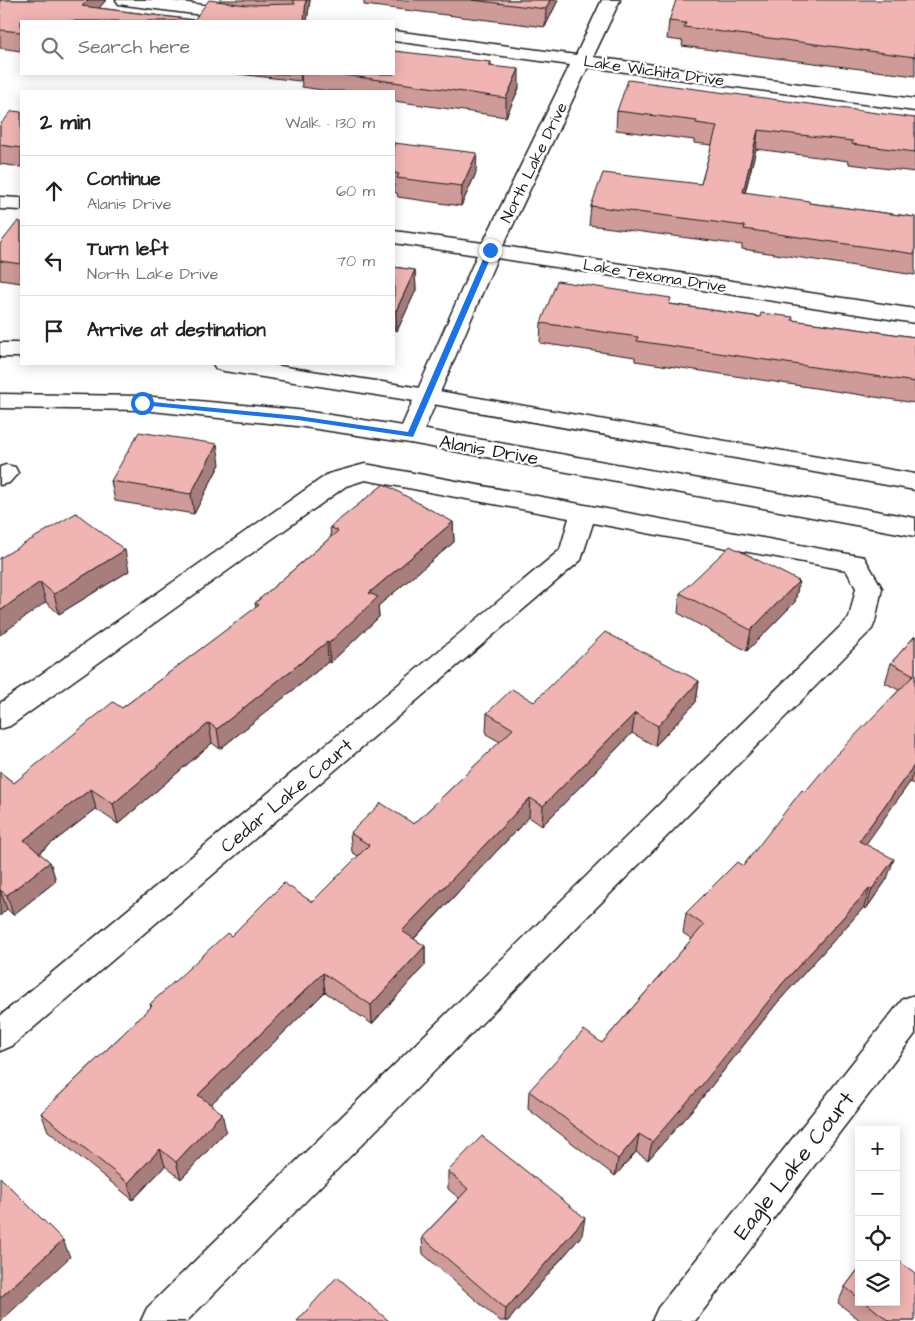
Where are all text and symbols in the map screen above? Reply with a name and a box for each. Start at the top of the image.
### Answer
search box [20,20,395,75]
icon: search [38,34,66,62]
text: Search here [78,34,190,61]
street label: Lake Wichita Drive [582,50,726,92]
street label: North Lake Drive [495,98,573,226]
text: 2 min [40,108,90,137]
text: Walk · 130 m [285,112,375,134]
text: Continue [87,166,161,193]
icon: ahead [40,177,68,205]
text: 60 m [336,180,375,202]
text: Alanis Drive [87,193,171,215]
text: Turn left [87,236,168,263]
route end [479,239,502,262]
icon: left [40,247,68,275]
text: 70 m [336,250,375,272]
street label: Lake Texoma Drive [582,254,728,298]
text: North Lake Drive [87,263,218,285]
icon: arrive [40,317,68,345]
text: Arrive at destination [87,317,266,344]
route start [131,392,154,415]
street label: Alanis Drive [437,428,540,472]
street label: Cedar Lake Court [215,732,359,860]
street label: Eagle Lake Court [726,1085,863,1247]
map controls [855,1126,900,1306]
button: + [855,1126,900,1171]
button: − [855,1171,900,1216]
button: locate [855,1216,900,1261]
button: layers [855,1261,900,1306]

